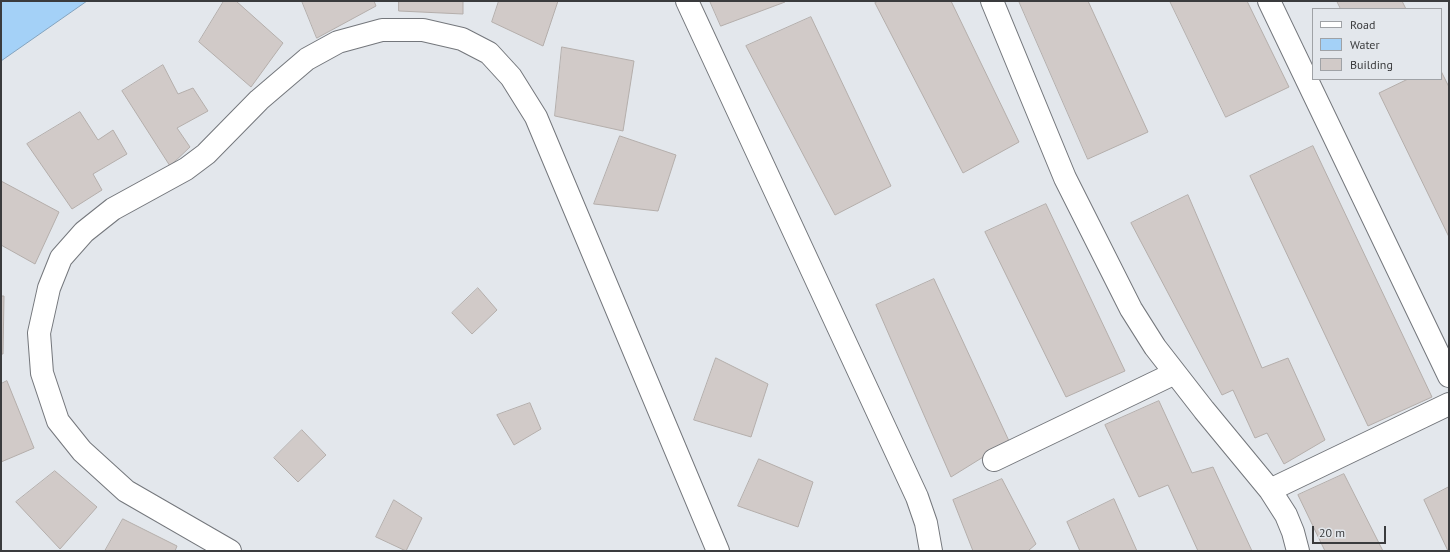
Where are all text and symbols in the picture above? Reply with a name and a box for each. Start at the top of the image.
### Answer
legend [1312,8,1442,80]
text: Road [1350,17,1375,32]
text: Water [1350,37,1380,52]
text: Building [1350,57,1393,72]
scale bar [1314,518,1388,544]
text: 20 m [1319,525,1345,540]

